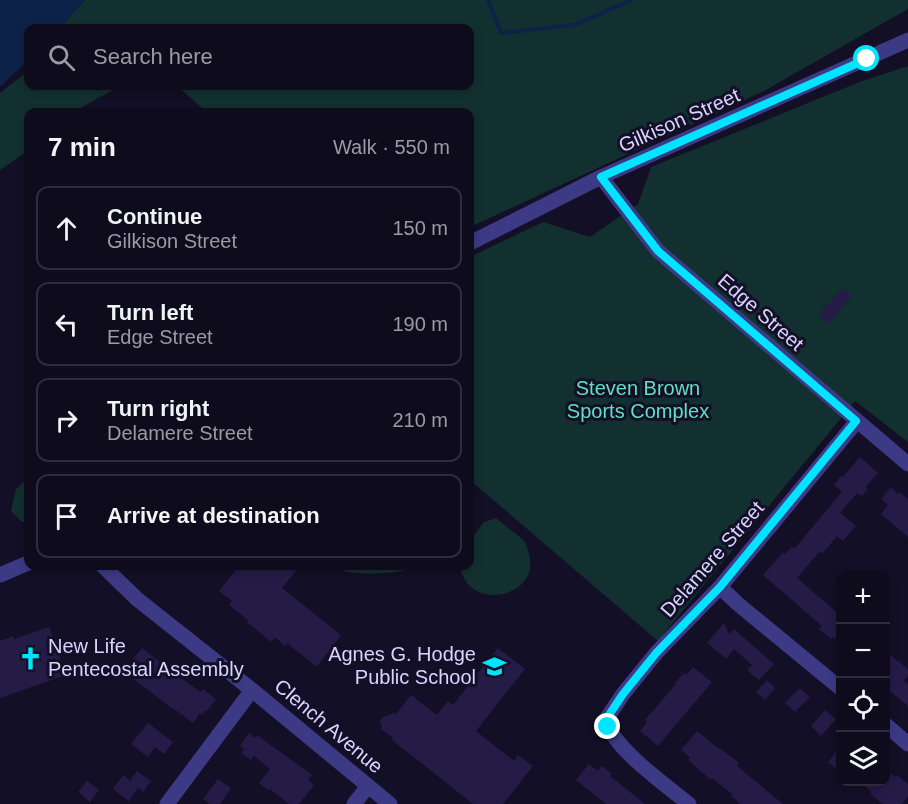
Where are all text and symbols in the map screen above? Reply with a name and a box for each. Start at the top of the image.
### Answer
search box [24,24,474,90]
icon: search [45,41,78,74]
text: Search here [93,44,213,69]
route start [853,45,879,71]
street label: Gilkison Street [615,83,743,156]
text: 7 min [48,132,116,162]
text: Walk · 550 m [333,136,450,158]
text: Continue [107,204,202,229]
icon: ahead [50,212,83,245]
text: 150 m [392,217,448,239]
text: Gilkison Street [107,230,237,252]
street label: Edge Street [714,269,808,355]
text: Turn left [107,300,193,325]
icon: left [50,308,83,341]
text: 190 m [392,313,448,335]
text: Edge Street [107,326,213,348]
park label: Steven Brown Sports Complex [567,377,709,422]
text: Turn right [107,396,209,421]
icon: right [50,404,83,437]
text: 210 m [392,409,448,431]
text: Delamere Street [107,422,253,444]
street label: Delamere Street [656,497,768,621]
icon: arrive [50,500,83,533]
text: Arrive at destination [107,503,320,528]
map controls [836,570,890,786]
button: + [836,570,890,624]
button: − [836,624,890,678]
place label: New Life Pentecostal Assembly [48,635,244,680]
place label: Agnes G. Hodge Public School [328,643,476,688]
church icon: New Life Pentecostal Assembly [17,645,43,671]
school or university icon: Agnes G. Hodge Public School [481,653,507,679]
street label: Clench Avenue [271,674,387,778]
button: locate [836,678,890,732]
route end [594,713,620,739]
button: layers [836,732,890,786]

